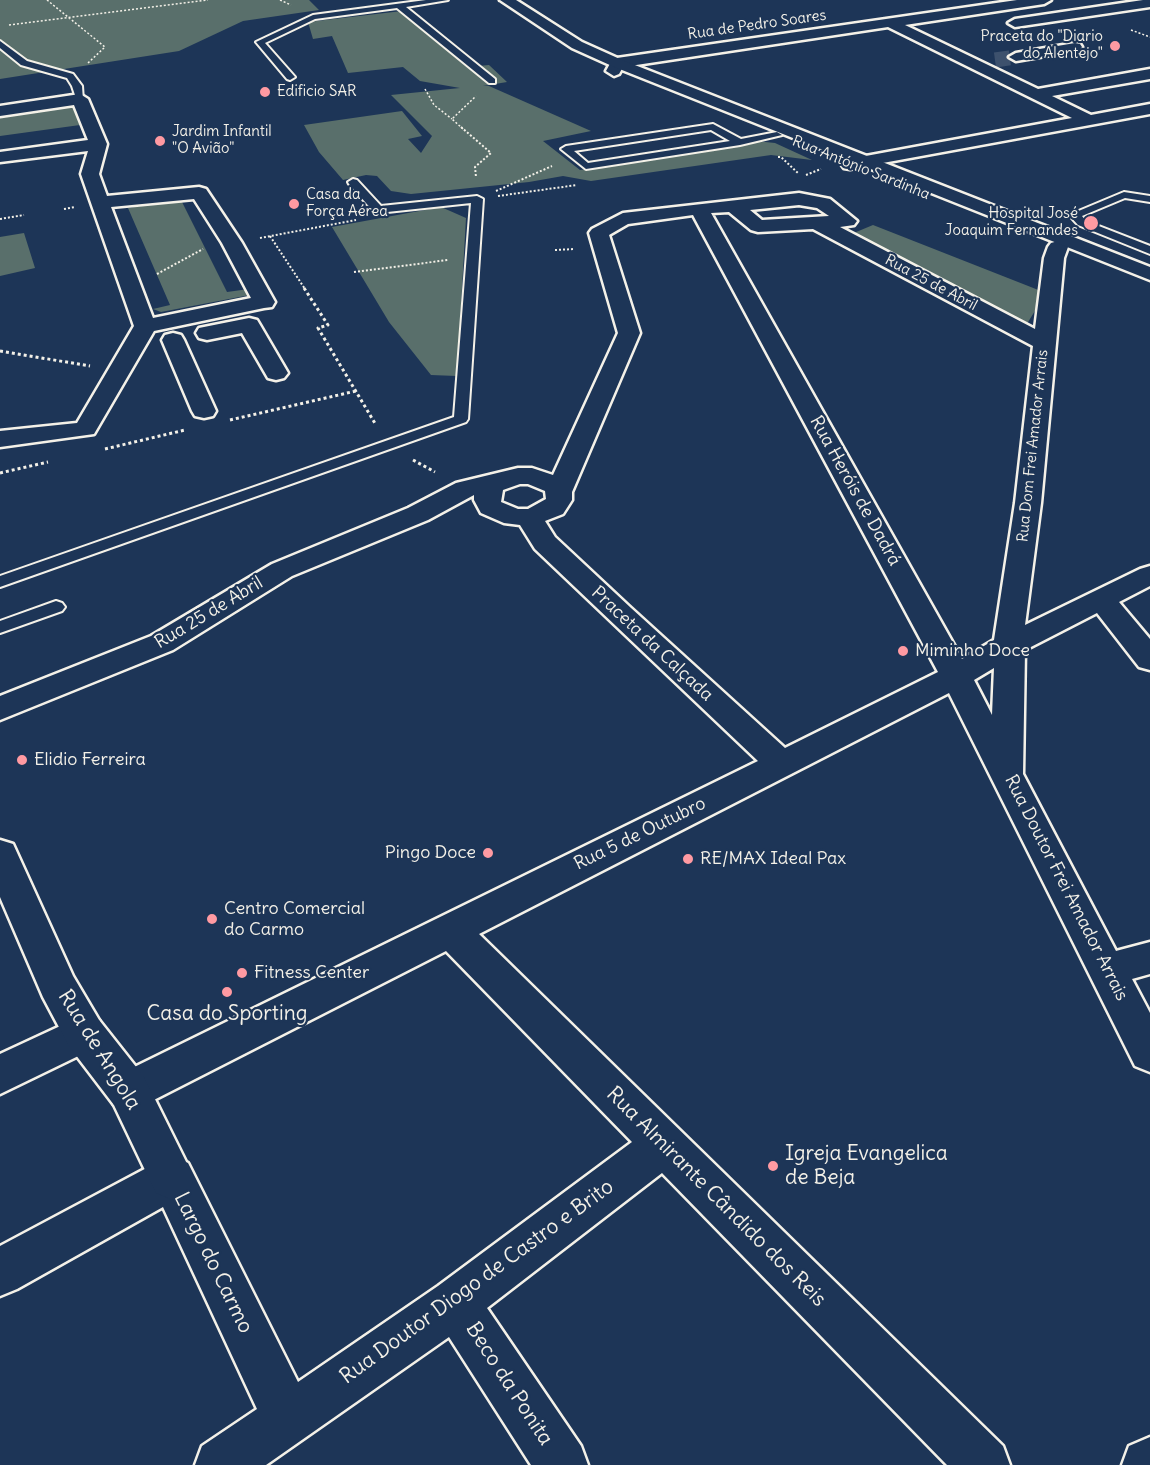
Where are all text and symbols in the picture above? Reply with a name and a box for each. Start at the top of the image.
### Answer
street label: Rua de Pedro Soares [686,6,828,44]
place label: Praceta do "Diario do Alentejo" [980,28,1103,63]
marker: Praceta do "Diario do Alentejo" [1108,39,1122,53]
place label: Edificio SAR [277,83,357,101]
marker: Edificio SAR [258,85,272,99]
place label: Jardim Infantil "O Avião" [172,123,272,158]
street label: Rua António Sardinha [790,132,932,204]
marker: Jardim Infantil "O Avião" [153,134,167,148]
place label: Casa da Força Aérea [306,186,388,221]
marker: Casa da Força Aérea [287,197,301,211]
place label: Hospital José Joaquim Fernandes [945,205,1078,240]
marker: Hospital José Joaquim Fernandes [1082,214,1100,232]
street label: Rua 25 de Abril [882,251,980,315]
street label: Rua Dom Frei Amador Arrais [1014,349,1052,543]
street label: Rua Heróis de Dadrá [805,412,905,570]
street label: Rua 25 de Abril [151,572,267,654]
street label: Praceta da Calçada [587,582,717,706]
place label: Miminho Doce [915,640,1030,662]
marker: Miminho Doce [896,644,910,658]
place label: Elidio Ferreira [34,749,146,771]
marker: Elidio Ferreira [15,753,29,767]
street label: Rua Doutor Frei Amador Arrais [1000,772,1132,1004]
street label: Rua 5 de Outubro [571,793,709,875]
place label: Pingo Doce [385,842,476,864]
marker: Pingo Doce [481,846,495,860]
place label: RE/MAX Ideal Pax [700,848,846,870]
marker: RE/MAX Ideal Pax [681,852,695,866]
place label: Centro Comercial do Carmo [224,898,365,940]
marker: Centro Comercial do Carmo [205,912,219,926]
place label: Fitness Center [254,962,369,984]
marker: Fitness Center [235,966,249,980]
street label: Rua de Angola [52,985,146,1115]
marker: Casa do Sporting [220,985,234,999]
place label: Casa do Sporting [146,1001,308,1027]
street label: Rua Almirante Cândido dos Reis [601,1082,831,1312]
place label: Igreja Evangelica de Beja [785,1141,948,1191]
marker: Igreja Evangelica de Beja [766,1159,780,1173]
street label: Rua Doutor Diogo de Castro e Brito [335,1174,619,1390]
street label: Largo do Carmo [168,1188,258,1338]
street label: Beco da Ponita [460,1318,558,1450]

